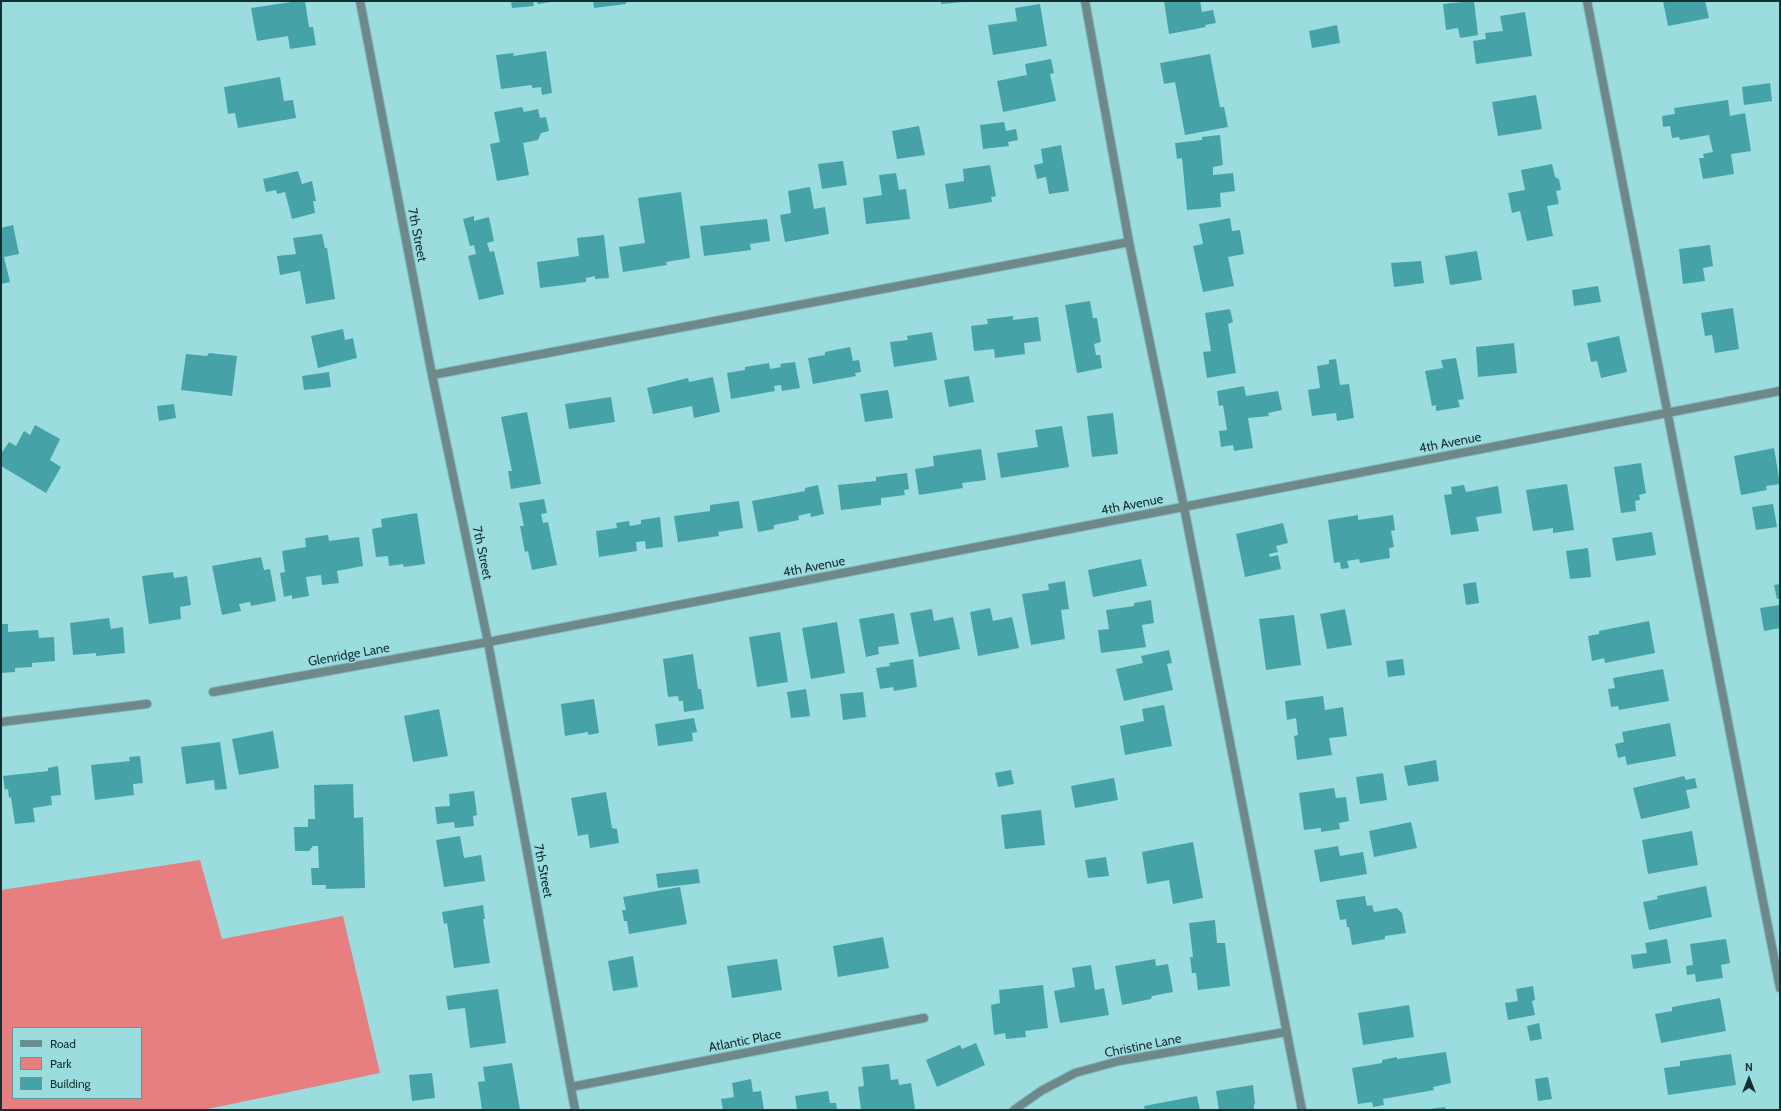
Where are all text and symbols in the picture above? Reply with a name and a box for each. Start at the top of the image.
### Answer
street label: 7th Street [404,207,430,263]
street label: 4th Avenue [1418,429,1482,457]
street label: 4th Avenue [1100,491,1164,519]
street label: 7th Street [469,525,495,581]
street label: 4th Avenue [782,553,846,581]
street label: Glenridge Lane [307,640,391,670]
street label: 7th Street [530,843,556,899]
street label: Atlantic Place [707,1026,783,1056]
legend [12,1027,142,1099]
street label: Christine Lane [1103,1031,1183,1061]
text: Road [50,1036,76,1051]
text: Park [50,1056,72,1071]
north arrow [1729,1059,1769,1099]
text: N [1745,1060,1753,1074]
text: Building [50,1076,91,1091]

